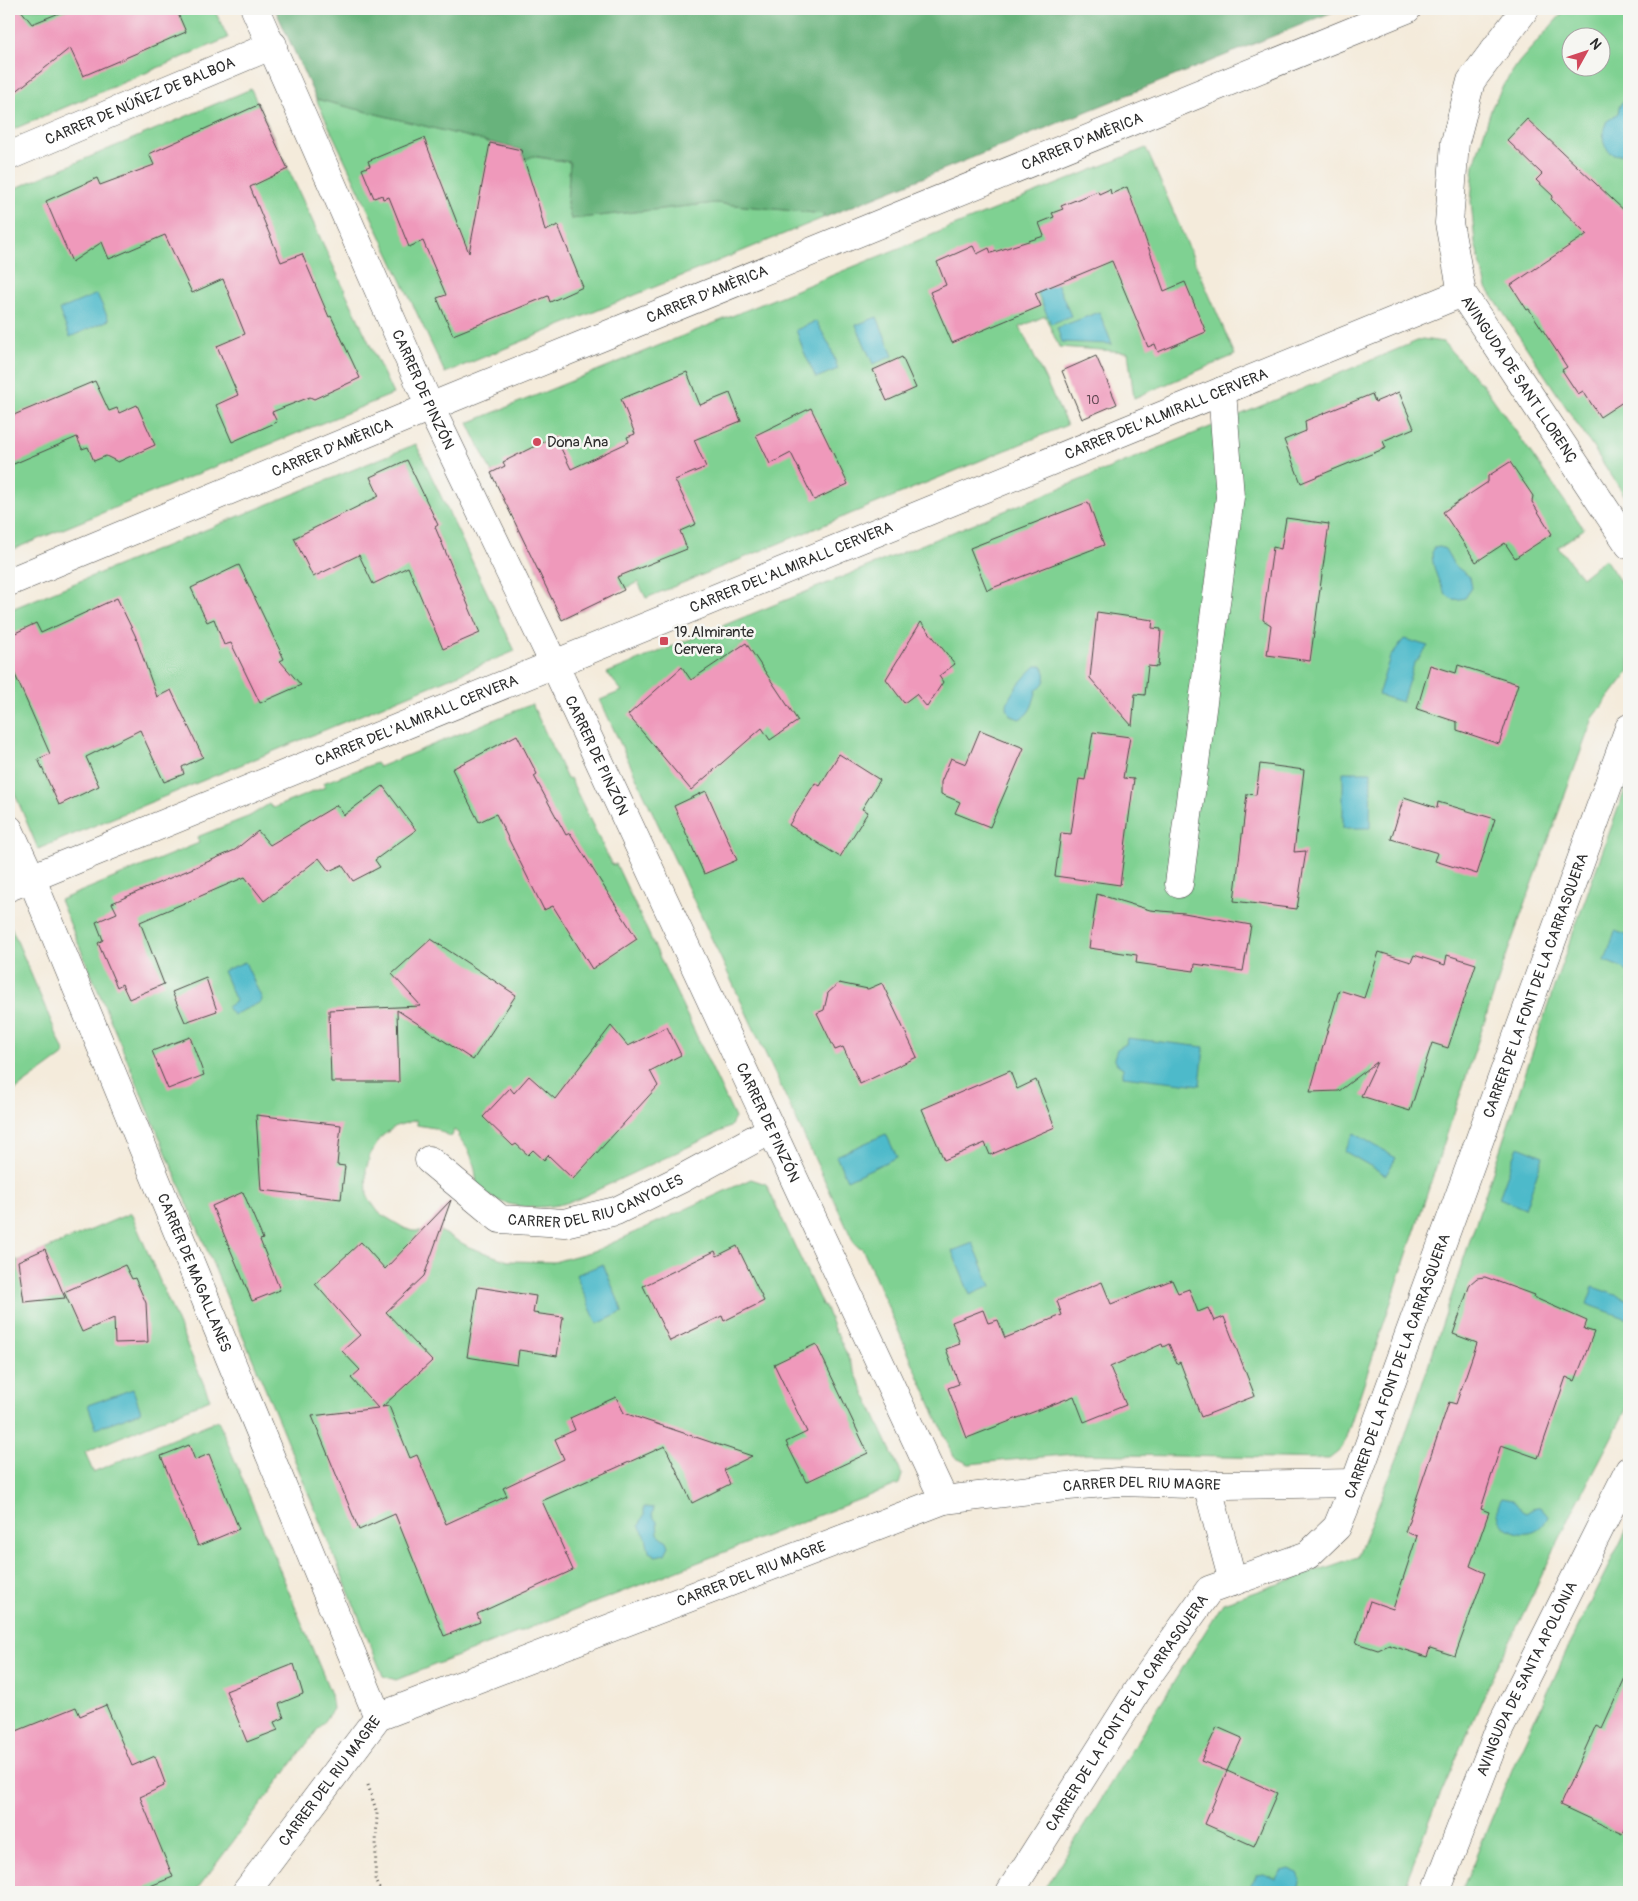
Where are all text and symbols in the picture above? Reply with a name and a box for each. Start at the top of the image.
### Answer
north arrow [1560,28,1610,78]
text: N [1586,35,1605,53]
street label: CARRER DE NÚÑEZ DE BALBOA [42,53,238,149]
street label: CARRER D'AMÈRICA [1019,108,1146,175]
street label: CARRER D'AMÈRICA [643,261,771,327]
street label: AVINGUDA DE SANT LLORENÇ [1457,292,1582,467]
street label: CARRER DE PINZÓN [388,327,459,453]
street label: CARRER DEL'ALMIRALL CERVERA [1062,364,1271,464]
house number: 10 [1087,393,1099,408]
street label: CARRER D'AMÈRICA [269,414,396,481]
place label: Dona Ana [547,433,608,452]
marker: Dona Ana [531,436,543,448]
street label: CARRER DEL'ALMIRALL CERVERA [687,517,896,617]
place label: 19.Almirante Cervera [674,623,754,659]
marker: 19.Almirante Cervera [658,635,670,647]
street label: CARRER DEL'ALMIRALL CERVERA [312,670,521,770]
street label: CARRER DE PINZÓN [561,693,633,818]
street label: CARRER DE LA FONT DE LA CARRASQUERA [1479,850,1592,1121]
street label: CARRER DE PINZÓN [732,1060,804,1185]
street label: CARRER DEL RIU CANYOLES [507,1170,687,1232]
street label: CARRER DE MAGALLANES [153,1190,236,1355]
street label: CARRER DE LA FONT DE LA CARRASQUERA [1340,1231,1454,1501]
street label: CARRER DEL RIU MAGRE [1062,1472,1221,1496]
street label: CARRER DEL RIU MAGRE [674,1537,829,1611]
street label: AVINGUDA DE SANTA APOLÒNIA [1472,1578,1581,1779]
street label: CARRER DE LA FONT DE LA CARRASQUERA [1041,1590,1213,1835]
street label: CARRER DEL RIU MAGRE [274,1712,385,1850]

